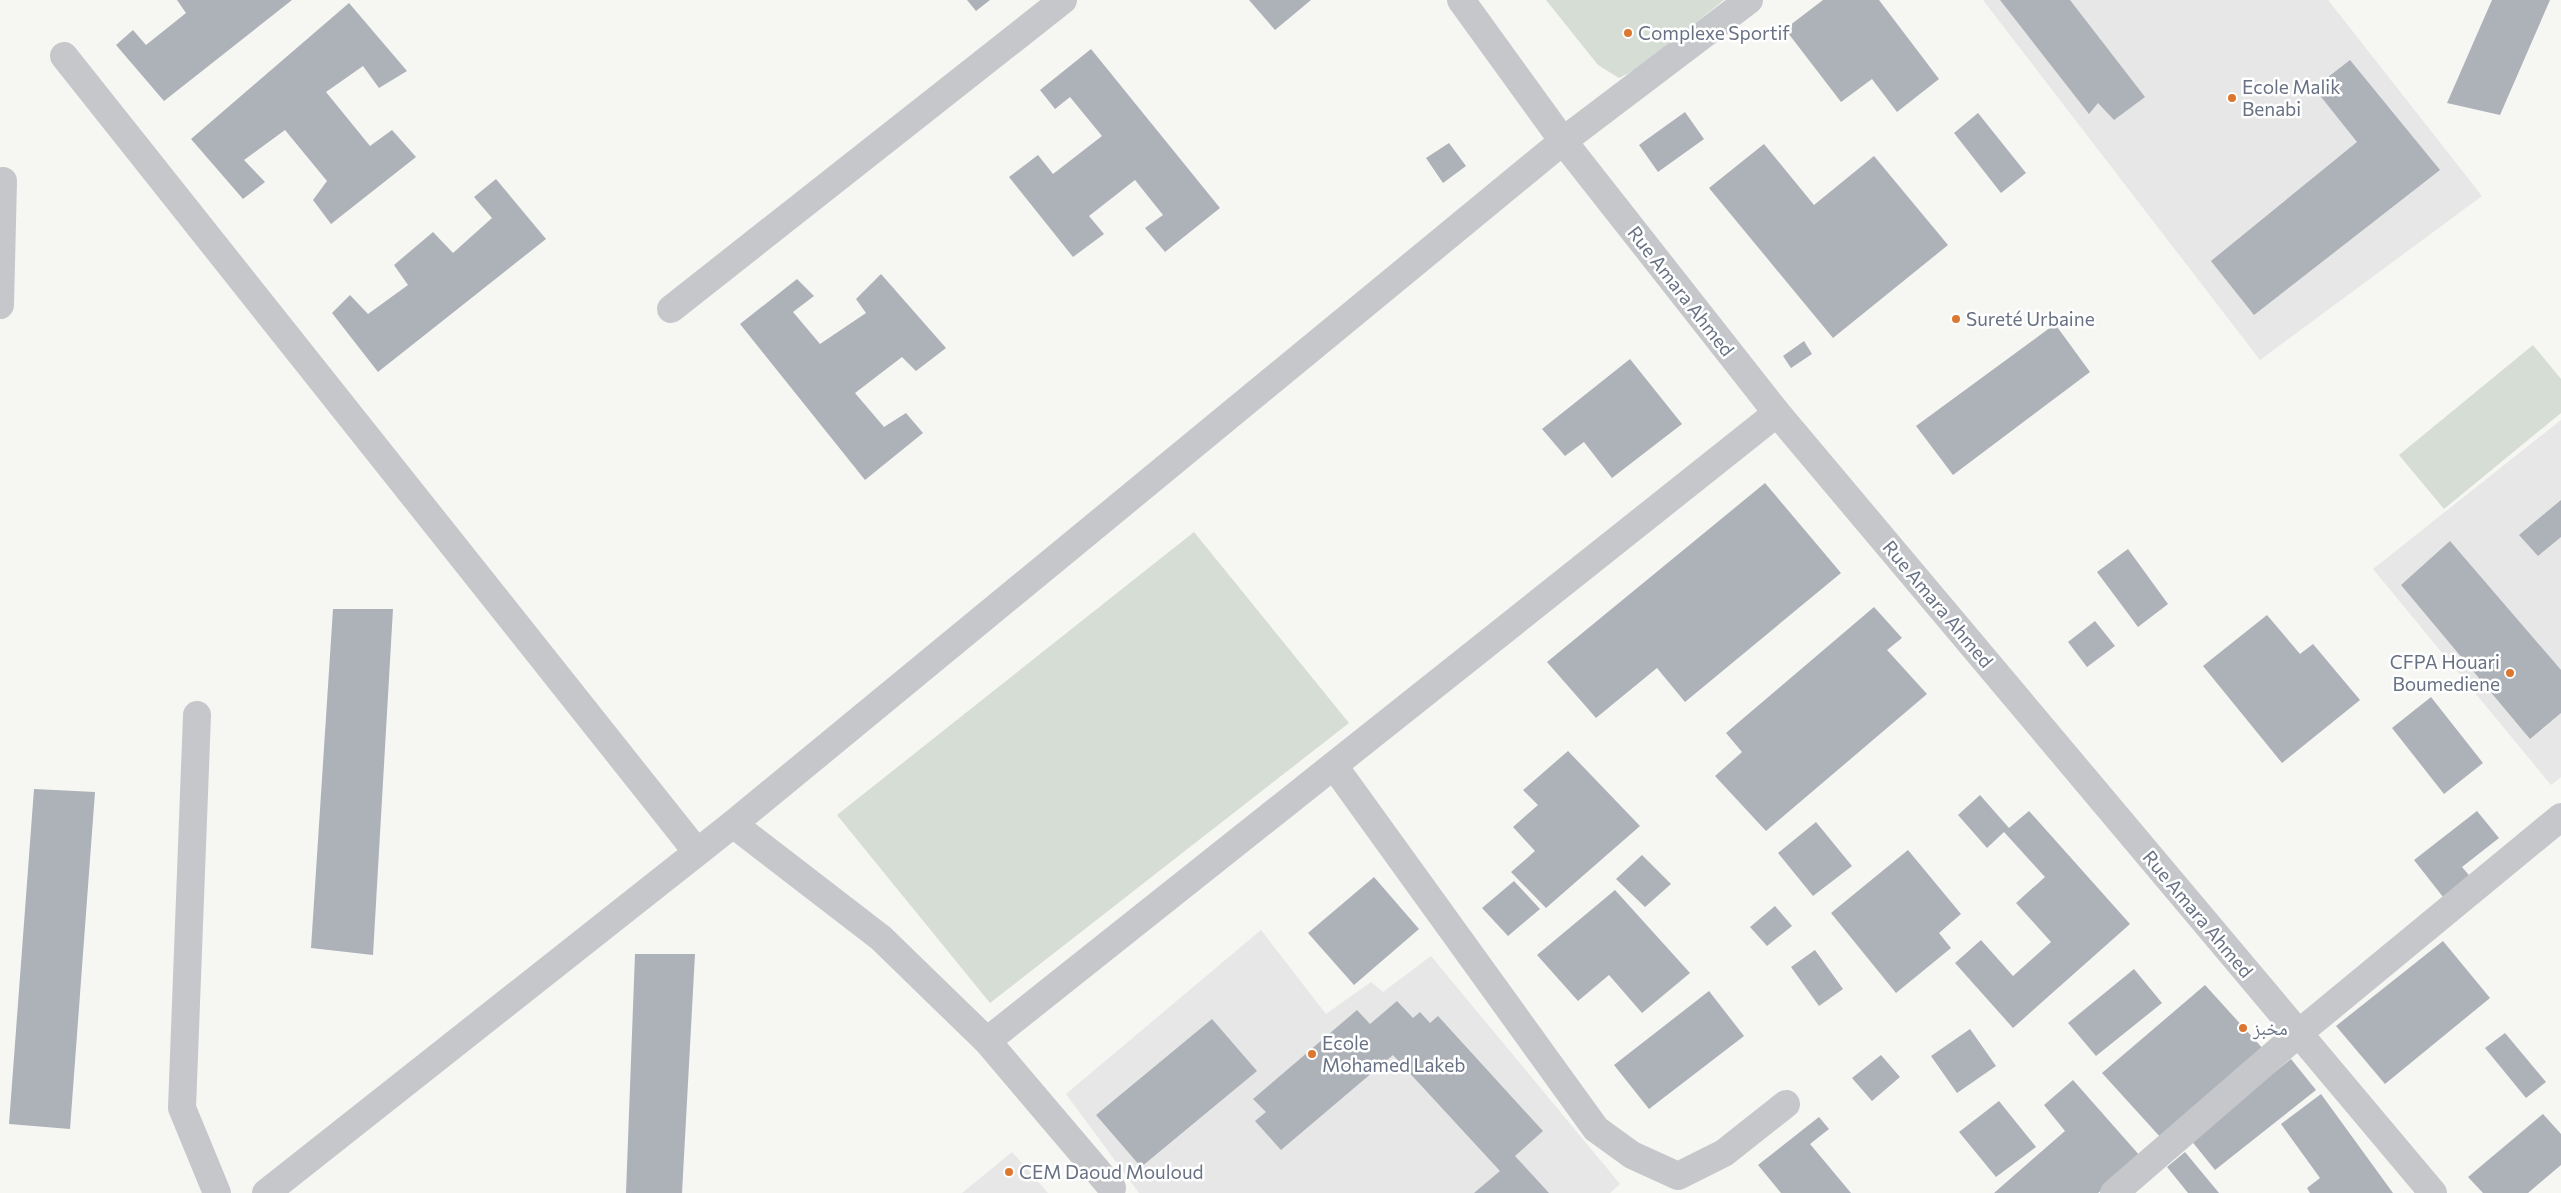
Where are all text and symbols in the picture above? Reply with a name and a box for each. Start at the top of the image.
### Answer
place label: Complexe Sportif [1638,21,1790,44]
marker: Complexe Sportif [1622,27,1634,39]
place label: Ecole Malik Benabi [2242,75,2340,120]
marker: Ecole Malik Benabi [2226,92,2238,104]
street label: Rue Amara Ahmed [1623,221,1739,360]
place label: Sureté Urbaine [1966,307,2095,330]
marker: Sureté Urbaine [1950,313,1962,325]
street label: Rue Amara Ahmed [1878,535,1998,672]
place label: CFPA Houari Boumediene [2390,650,2500,695]
marker: CFPA Houari Boumediene [2504,667,2516,679]
street label: Rue Amara Ahmed [2138,845,2258,982]
place label: مخبز [2252,1016,2288,1040]
marker: مخبز [2237,1022,2249,1034]
place label: Ecole Mohamed Lakeb [1322,1031,1465,1076]
marker: Ecole Mohamed Lakeb [1306,1048,1318,1060]
place label: CEM Daoud Mouloud [1019,1160,1204,1183]
marker: CEM Daoud Mouloud [1003,1166,1015,1178]

